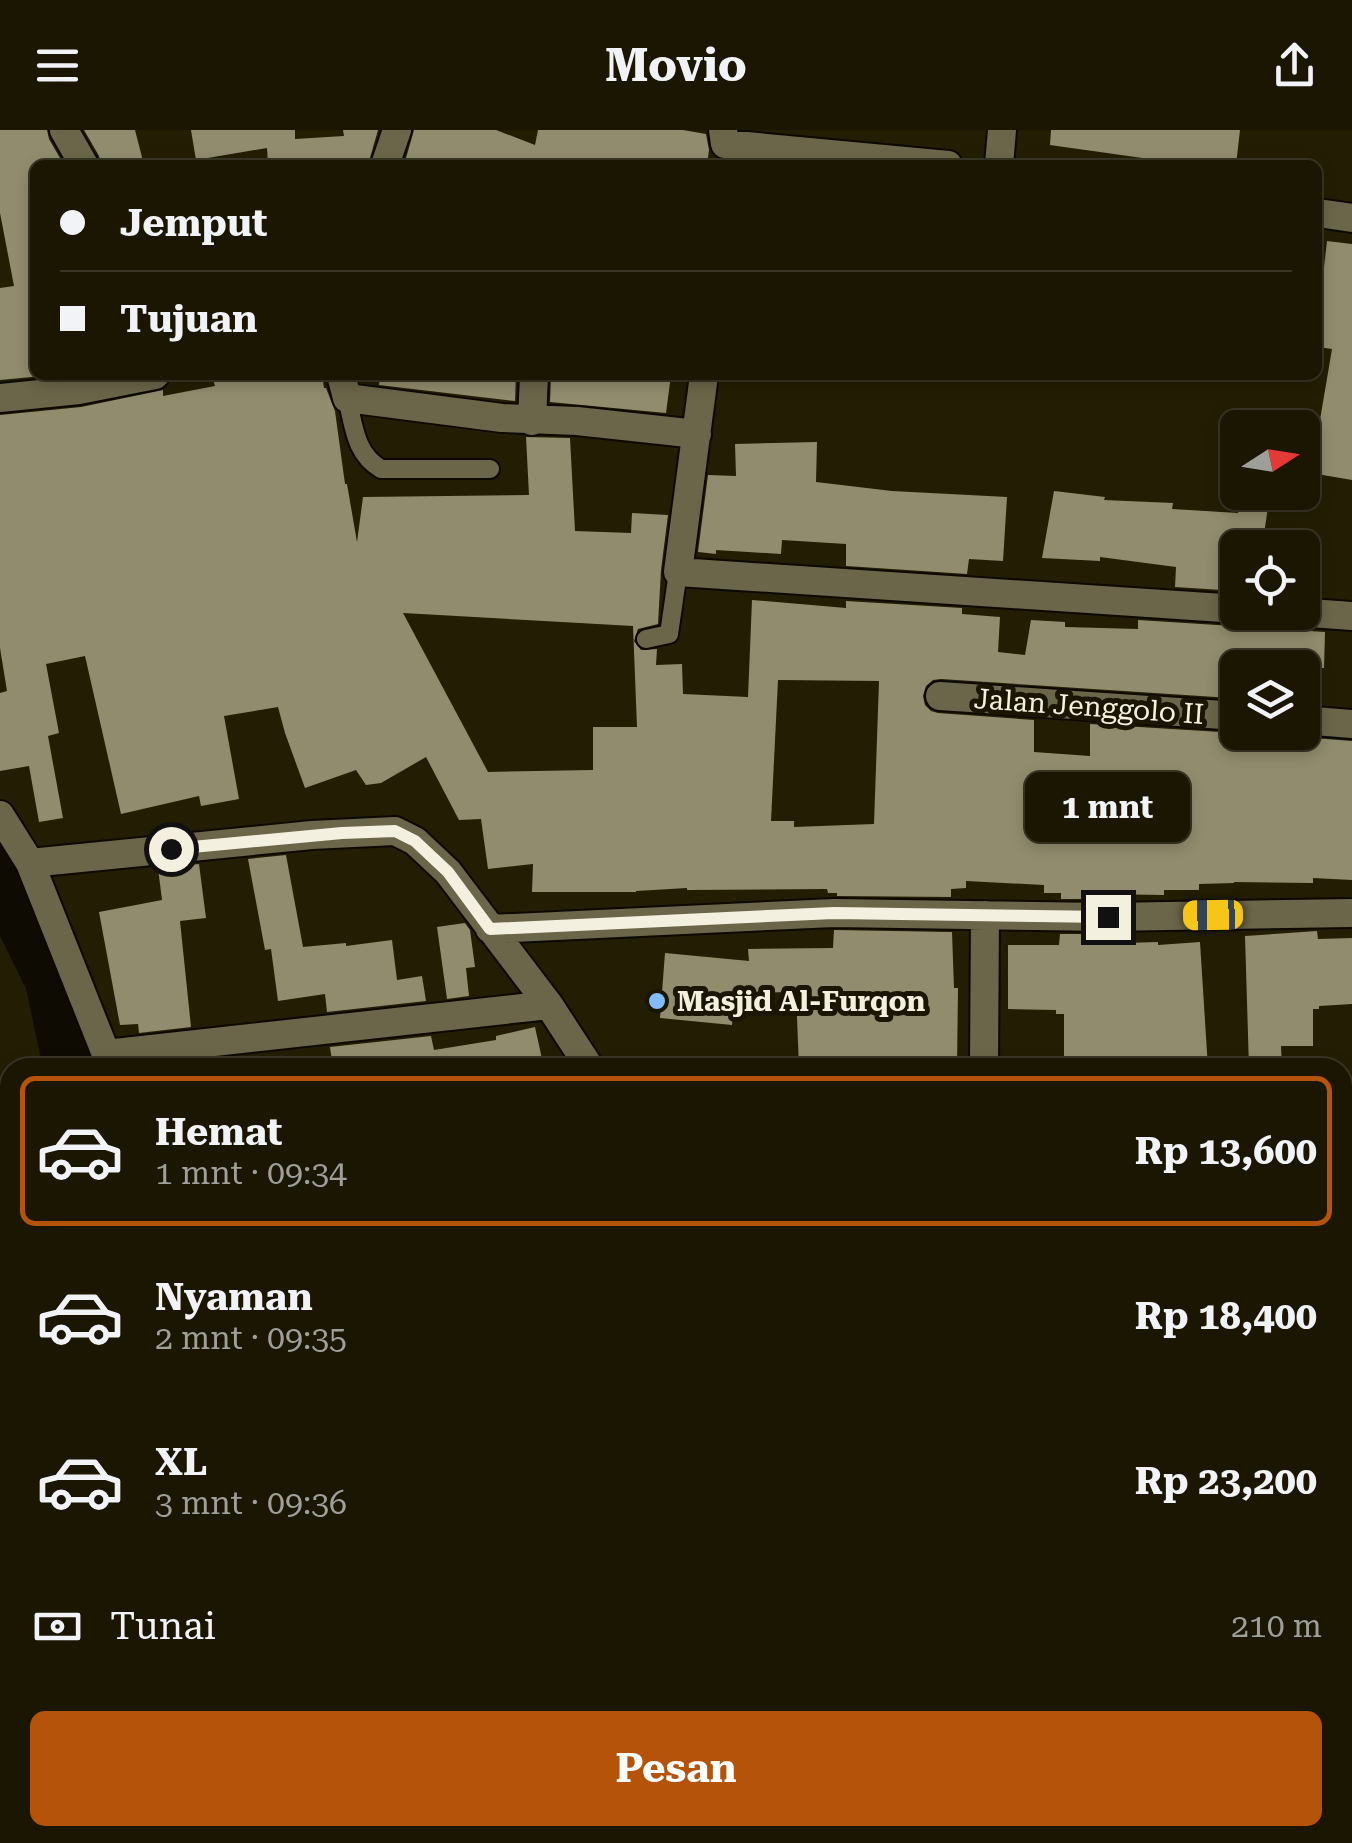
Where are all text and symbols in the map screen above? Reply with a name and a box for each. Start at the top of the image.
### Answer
icon: menu [30,38,85,93]
icon: share [1267,38,1322,93]
text: Movio [605,39,747,92]
text: Jemput [120,201,267,245]
text: Tujuan [120,297,258,341]
north arrow [1220,410,1320,510]
map controls [1220,410,1320,750]
button: locate [1220,530,1320,630]
button: layers [1220,650,1320,750]
street label: Jalan Jenggolo II [973,682,1205,731]
callout: 1 mnt [1026,772,1190,842]
text: 1 mnt [1062,788,1153,826]
route start [149,827,194,872]
route end [1086,895,1131,940]
car [1183,899,1243,931]
place label: Masjid Al-Furqon [677,985,926,1018]
marker: Masjid Al-Furqon [646,990,668,1012]
icon: car [35,1106,125,1196]
text: Hemat [155,1110,283,1154]
text: Rp 13,600 [1135,1129,1317,1173]
text: 1 mnt · 09:34 [155,1154,347,1192]
icon: car [35,1271,125,1361]
text: Nyaman [155,1275,313,1319]
text: Rp 18,400 [1135,1294,1317,1338]
text: 2 mnt · 09:35 [155,1319,347,1357]
icon: car [35,1436,125,1526]
text: XL [155,1440,207,1484]
text: Rp 23,200 [1135,1459,1317,1503]
text: 3 mnt · 09:36 [155,1484,347,1522]
icon: cash [30,1599,85,1654]
text: Tunai [110,1604,216,1648]
text: 210 m [1231,1607,1322,1645]
button: Pesan [30,1711,1322,1826]

